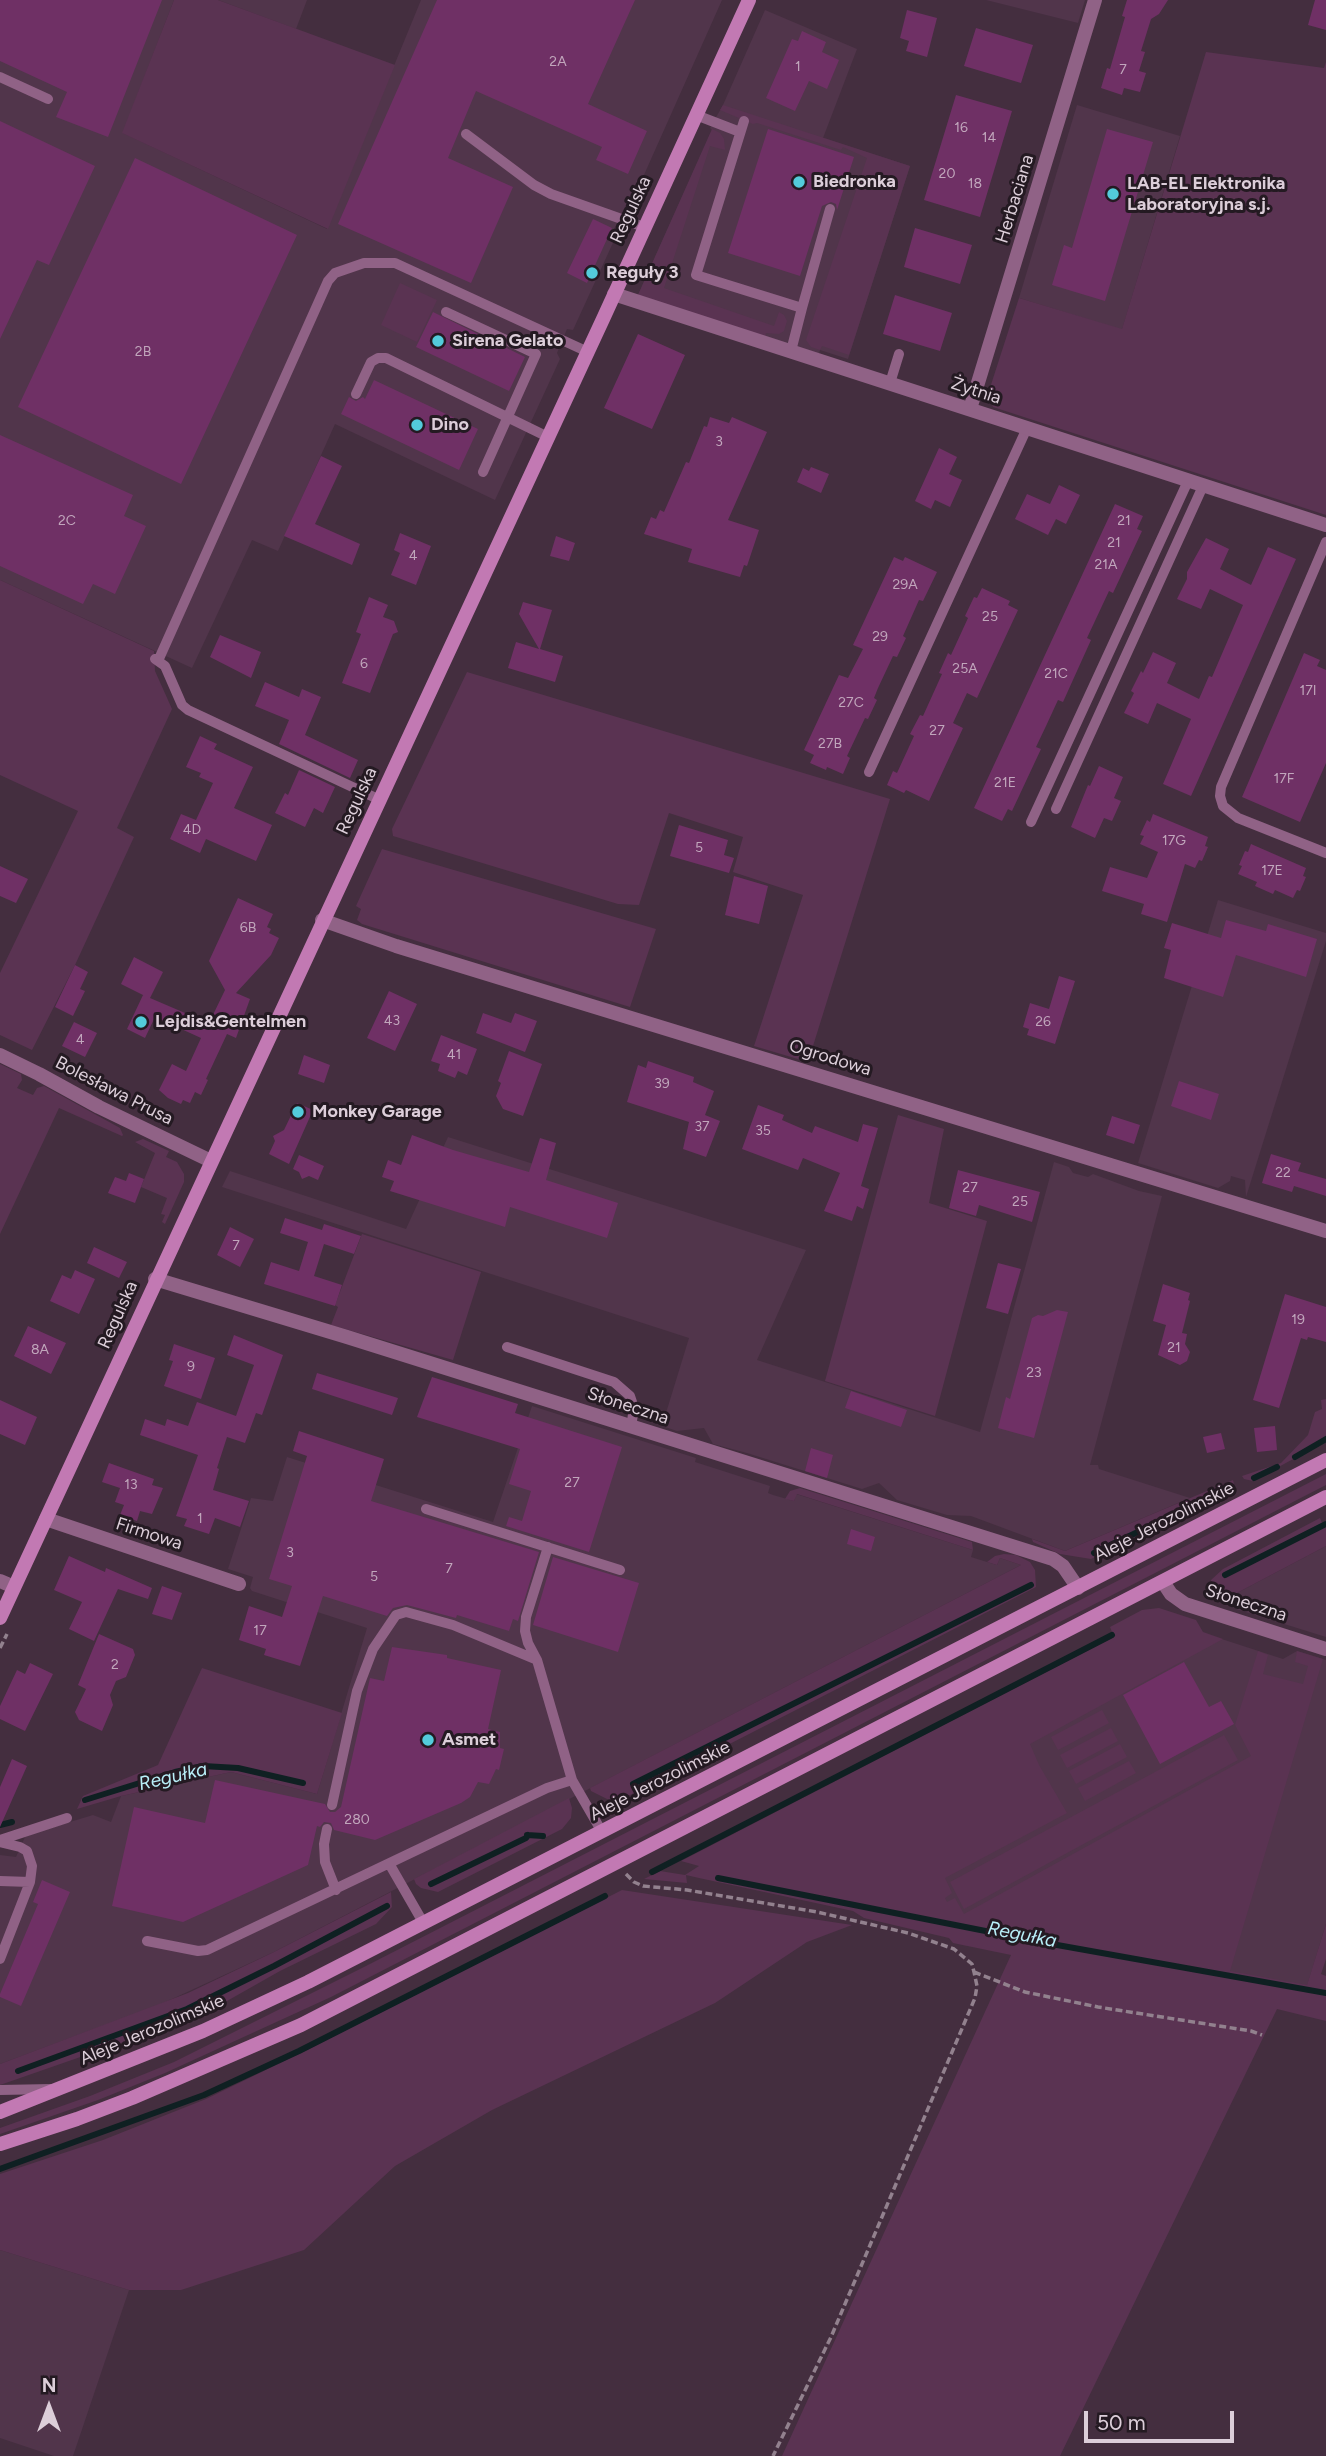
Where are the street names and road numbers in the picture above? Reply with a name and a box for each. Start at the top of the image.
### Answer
street label: Herbaciana [991,152,1039,246]
street label: Regulska [606,173,656,247]
street label: Żytnia [948,373,1004,409]
street label: Regulska [332,764,382,838]
street label: Ogrodowa [786,1035,874,1081]
street label: Bolesława Prusa [51,1052,177,1130]
street label: Regulska [94,1278,142,1352]
street label: Słoneczna [585,1383,671,1429]
street label: Aleje Jerozolimskie [1090,1477,1238,1567]
street label: Firmowa [113,1513,185,1555]
street label: Słoneczna [1203,1580,1289,1626]
street label: Aleje Jerozolimskie [586,1736,734,1826]
street label: Aleje Jerozolimskie [77,1990,227,2070]

